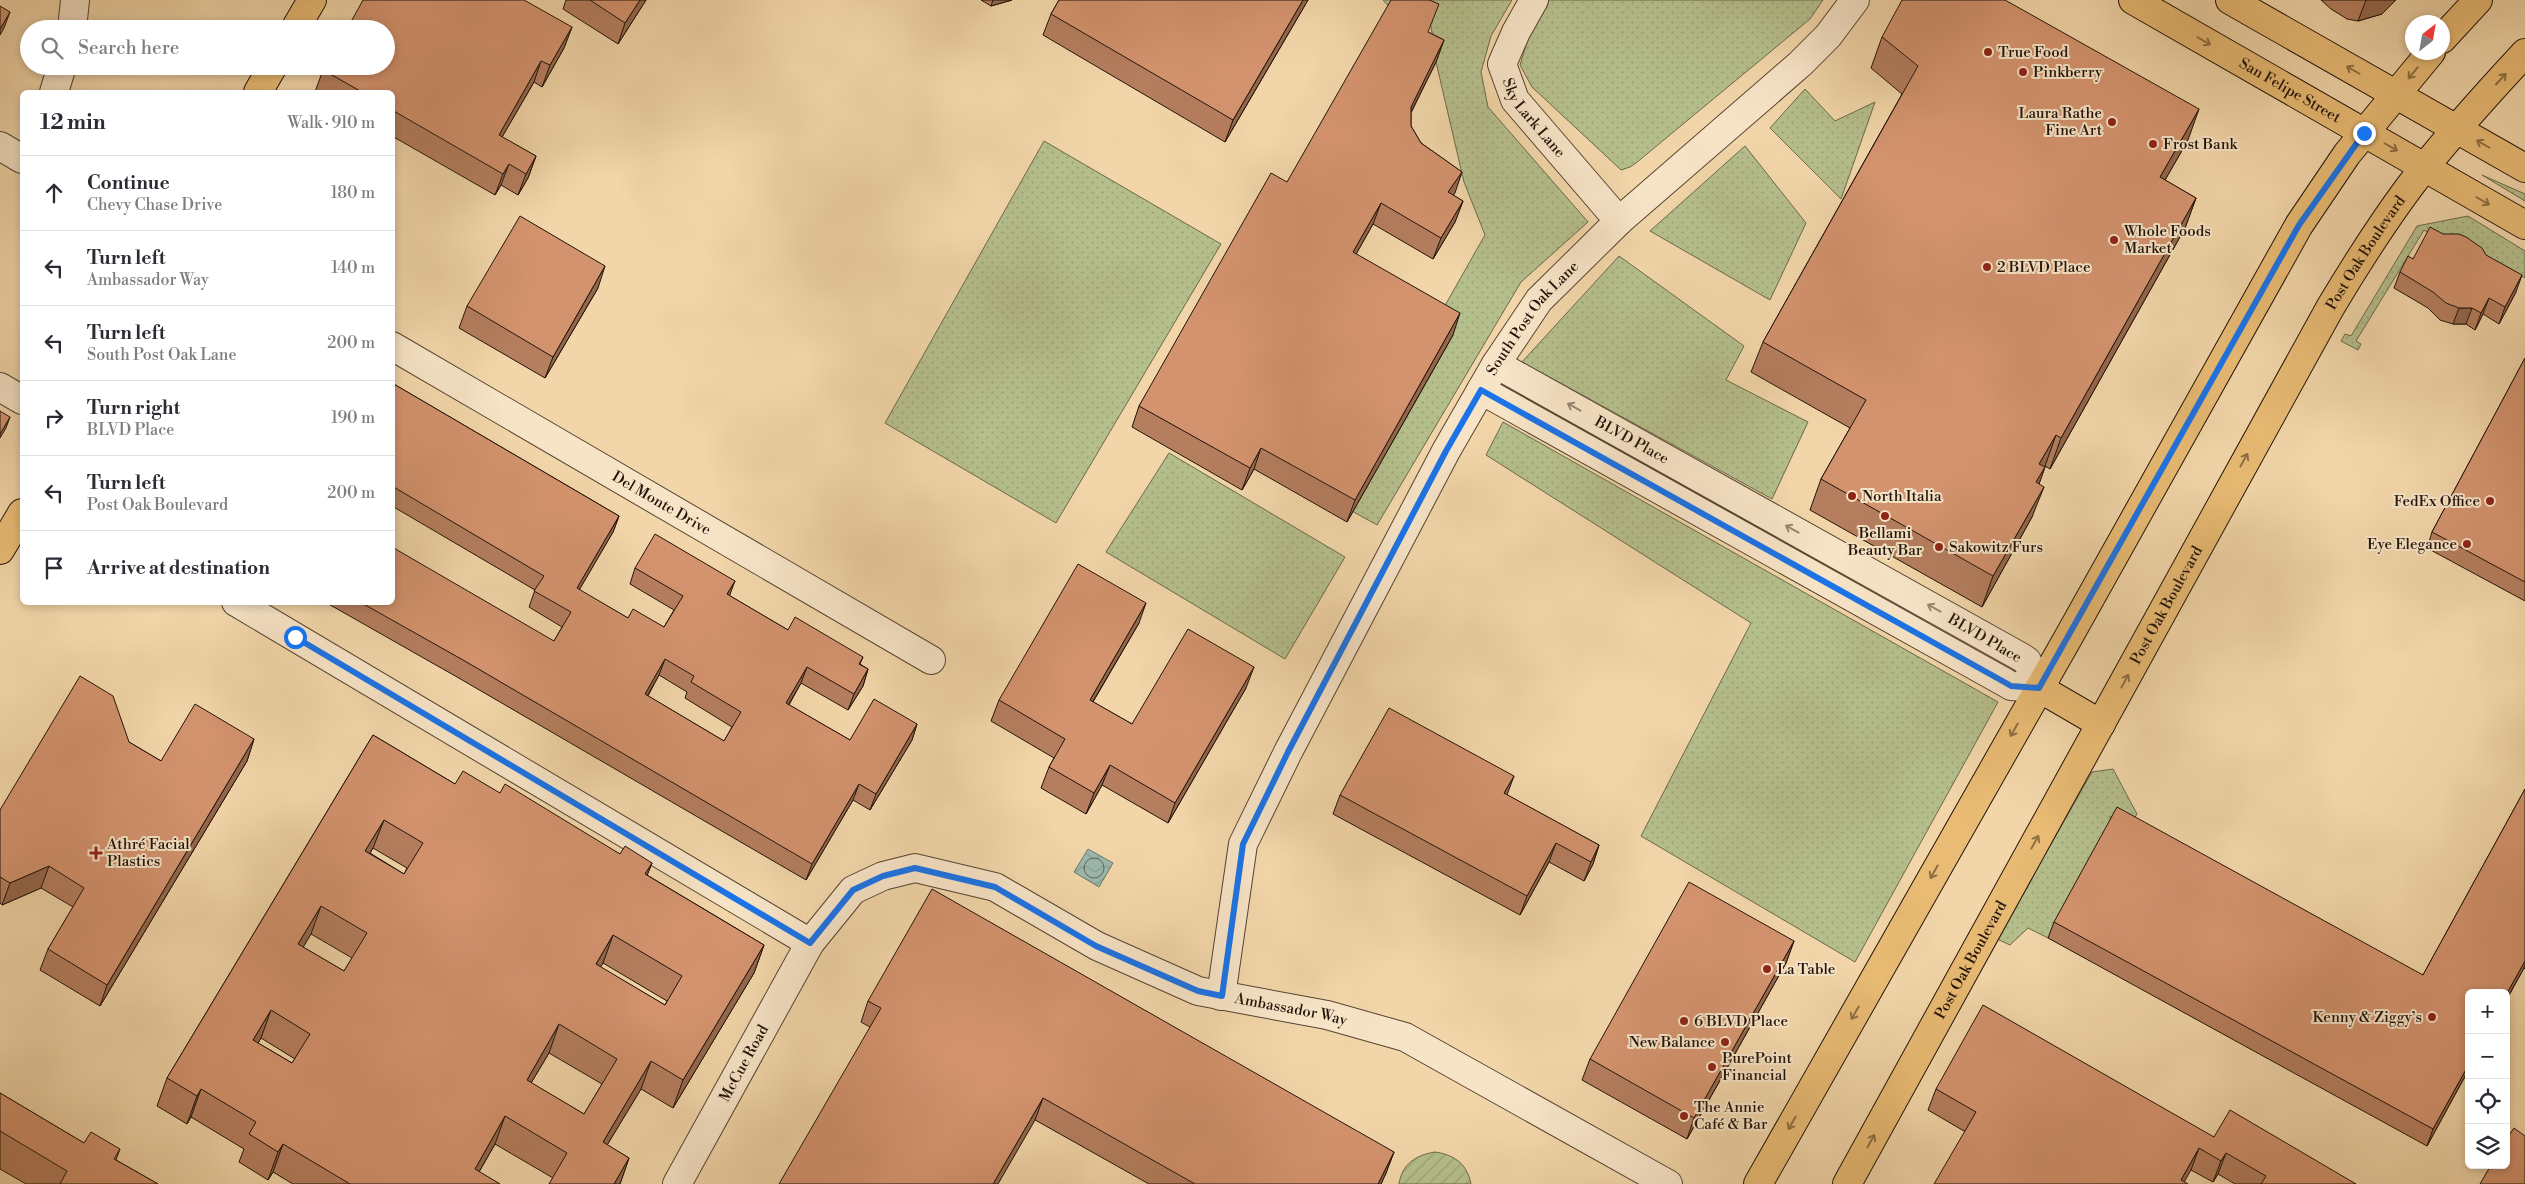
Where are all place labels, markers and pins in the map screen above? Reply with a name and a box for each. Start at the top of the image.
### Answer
place label: True Food [1998,43,2069,62]
marker: True Food [1982,46,1994,58]
place label: Pinkberry [2033,63,2103,82]
marker: Pinkberry [2017,66,2029,78]
place label: Laura Rathe Fine Art [2019,104,2103,140]
marker: Laura Rathe Fine Art [2106,116,2118,128]
place label: Frost Bank [2163,135,2239,154]
marker: Frost Bank [2147,138,2159,150]
place label: Whole Foods Market [2123,222,2211,258]
marker: Whole Foods Market [2108,234,2120,246]
place label: 2 BLVD Place [1997,258,2091,277]
marker: 2 BLVD Place [1981,261,1993,273]
place label: North Italia [1862,487,1942,506]
marker: North Italia [1846,490,1858,502]
place label: FedEx Office [2394,492,2480,511]
marker: FedEx Office [2484,495,2496,507]
marker: Bellami Beauty Bar [1879,510,1891,522]
place label: Bellami Beauty Bar [1847,524,1923,560]
place label: Eye Elegance [2367,535,2457,554]
place label: Sakowitz Furs [1949,538,2043,557]
marker: Eye Elegance [2461,538,2473,550]
marker: Sakowitz Furs [1933,541,1945,553]
place label: Athré Facial Plastics [106,835,190,871]
marker: Athré Facial Plastics [89,846,103,860]
place label: La Table [1777,960,1835,979]
marker: La Table [1761,963,1773,975]
place label: Kenny & Ziggy’s [2312,1008,2422,1027]
marker: Kenny & Ziggy’s [2426,1011,2438,1023]
place label: 6 BLVD Place [1694,1012,1788,1031]
marker: 6 BLVD Place [1678,1015,1690,1027]
place label: New Balance [1629,1033,1715,1052]
marker: New Balance [1719,1036,1731,1048]
place label: PurePoint Financial [1722,1049,1792,1085]
marker: PurePoint Financial [1706,1061,1718,1073]
place label: The Annie Café & Bar [1694,1098,1768,1134]
marker: The Annie Café & Bar [1678,1110,1690,1122]

